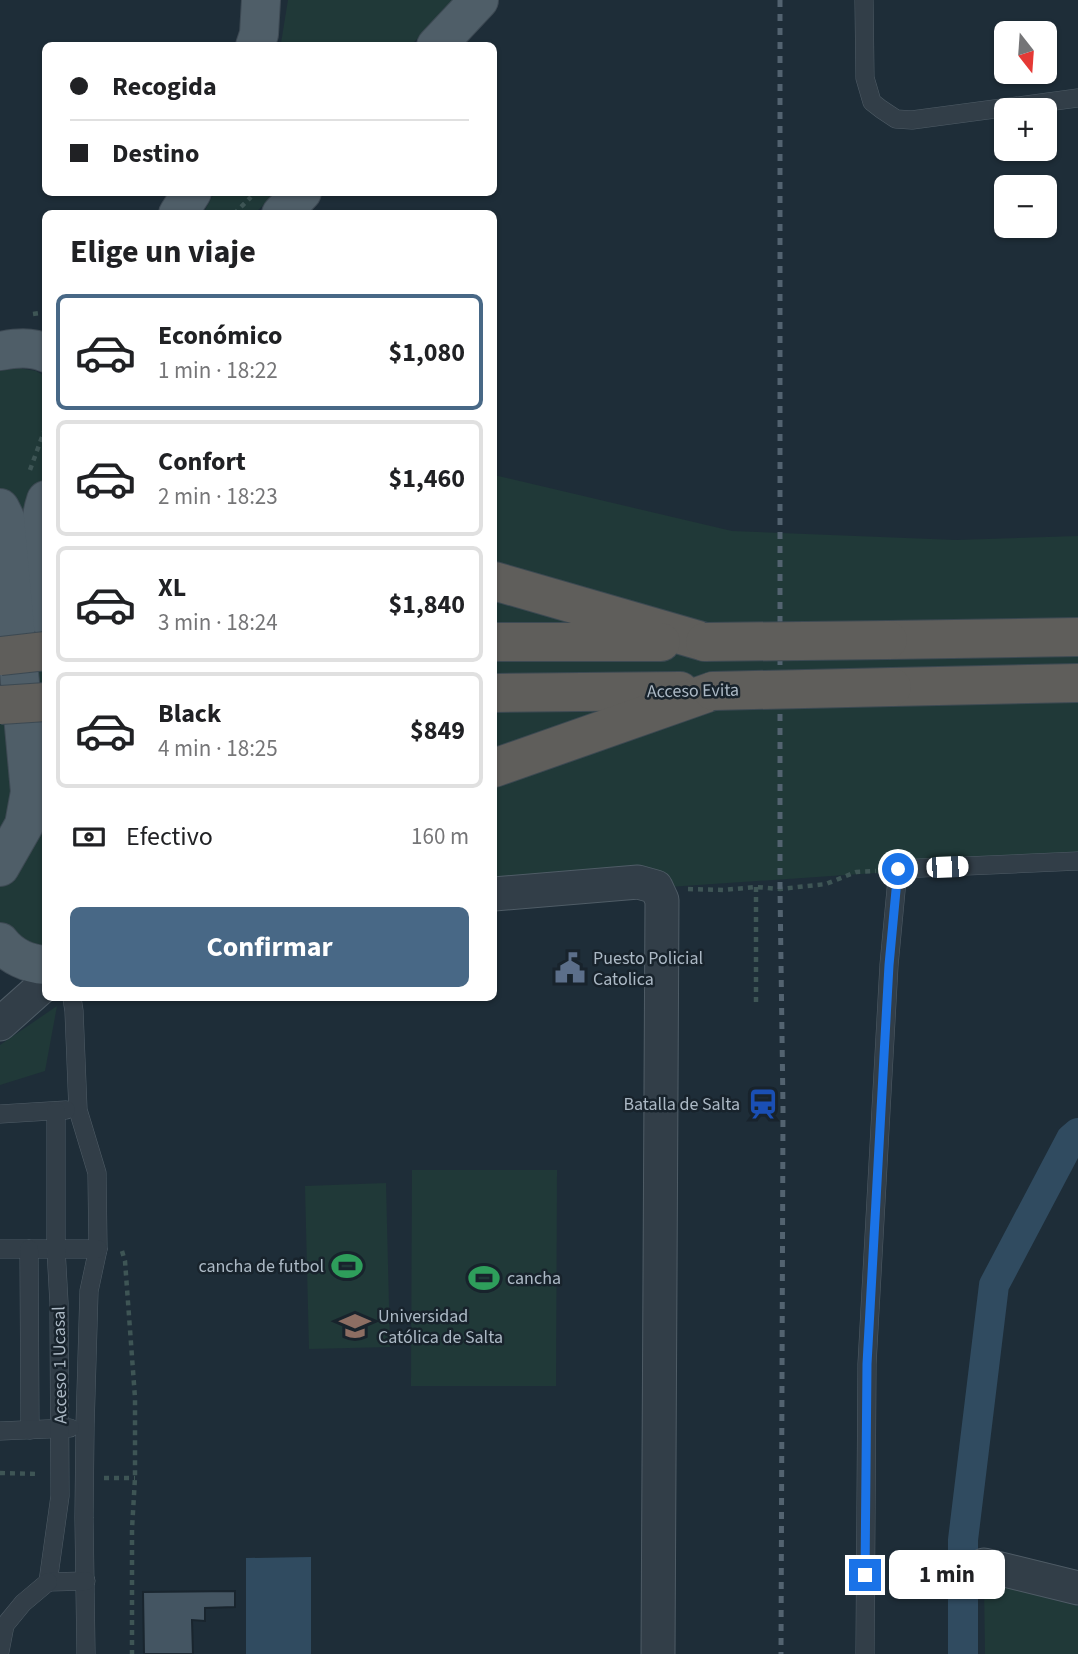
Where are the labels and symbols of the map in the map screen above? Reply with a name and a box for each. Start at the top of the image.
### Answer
north arrow [994,21,1057,84]
street label: Acceso Evita [647,678,739,704]
route start [882,853,914,885]
car [926,856,969,878]
place label: Puesto Policial Catolica [593,946,703,992]
public building icon: Puesto Policial Catolica [553,951,587,985]
station icon: Batalla de Salta [746,1087,780,1121]
place label: Batalla de Salta [623,1092,740,1117]
sports icon: cancha de futbol [330,1249,364,1283]
place label: cancha de futbol [198,1254,324,1279]
sports icon: cancha [467,1261,501,1295]
place label: cancha [507,1266,561,1291]
place label: Universidad Católica de Salta [378,1304,503,1350]
street label: Acceso 1 Ucasal [46,1306,74,1424]
school or university icon: Universidad Católica de Salta [338,1309,372,1343]
callout: 1 min [890,1550,1005,1600]
route end [849,1559,881,1591]

